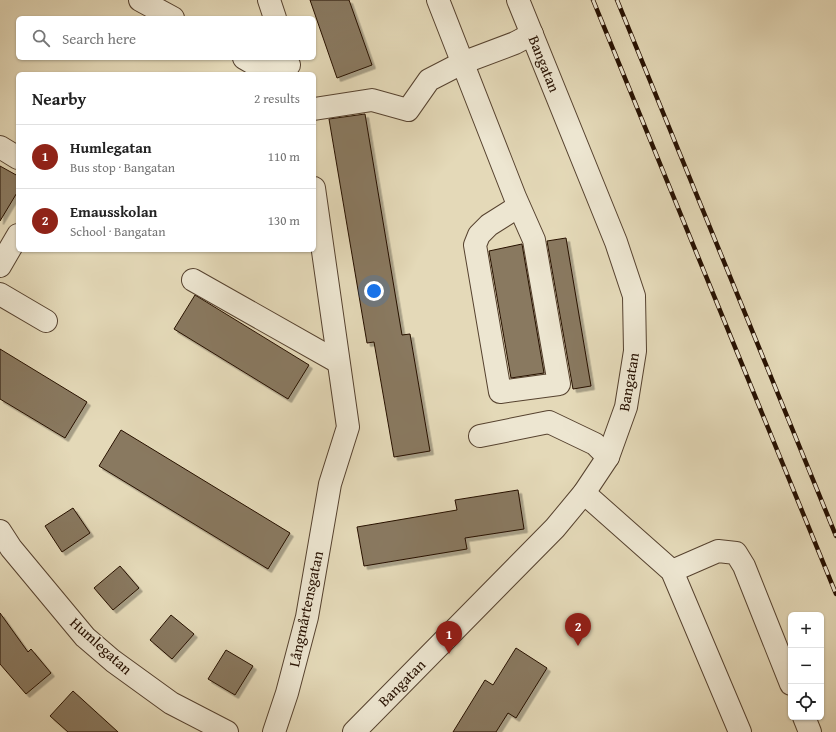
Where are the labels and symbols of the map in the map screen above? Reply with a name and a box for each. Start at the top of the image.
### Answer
street label: Bangatan [524,32,566,96]
your location [364,281,384,301]
street label: Bangatan [613,350,644,413]
street label: Långmårtensgatan [283,548,328,669]
street label: Humlegatan [66,612,137,680]
pin: 2 [565,613,591,646]
pin: 1 [436,621,462,654]
street label: Bangatan [373,654,430,711]

